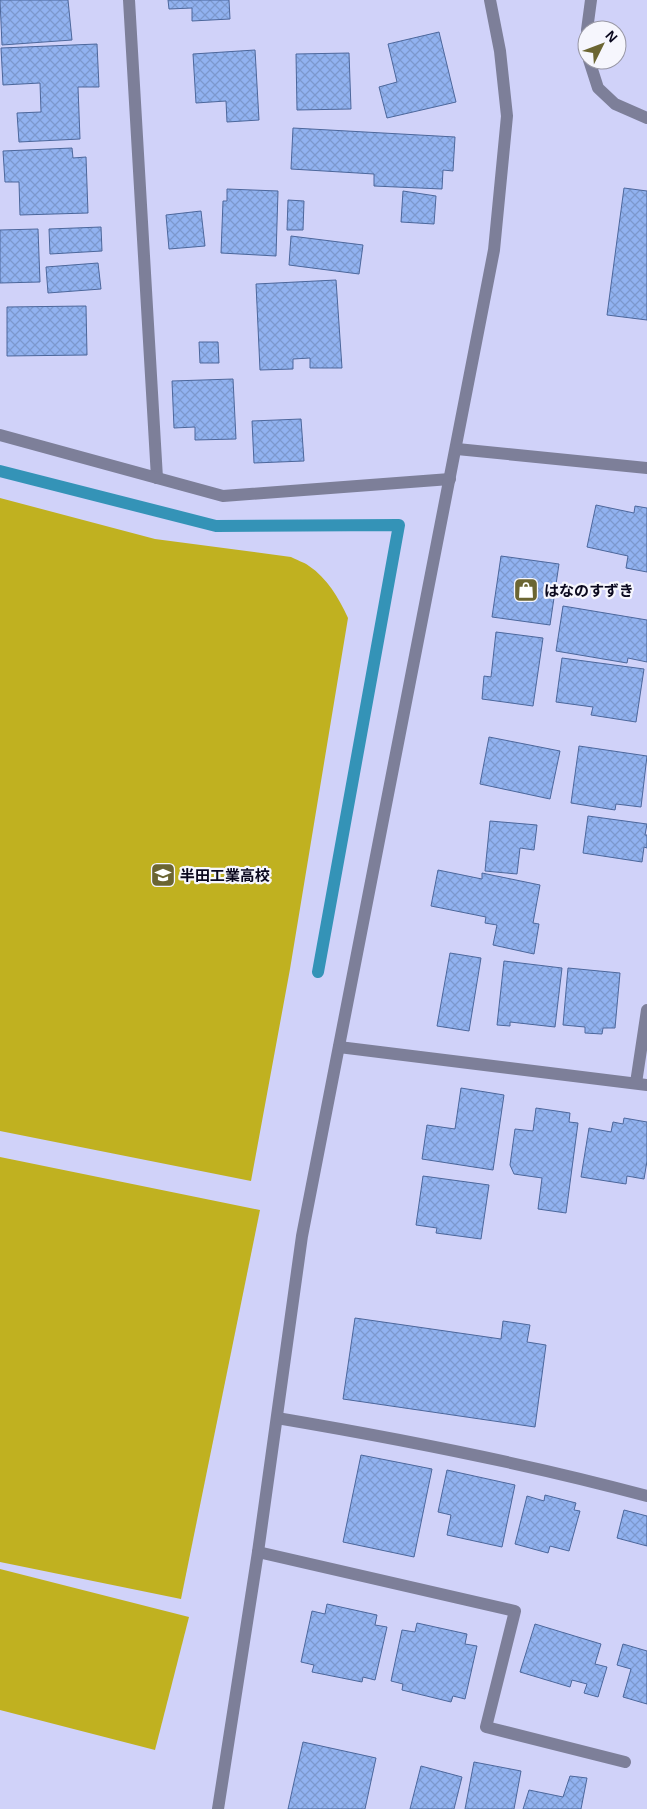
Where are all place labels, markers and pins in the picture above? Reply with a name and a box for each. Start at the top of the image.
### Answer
shop icon: はなのすずき [513,577,539,603]
place label: はなのすずき [544,582,634,599]
school or university icon: 半田工業高校 [150,862,176,888]
place label: 半田工業高校 [180,867,270,884]

